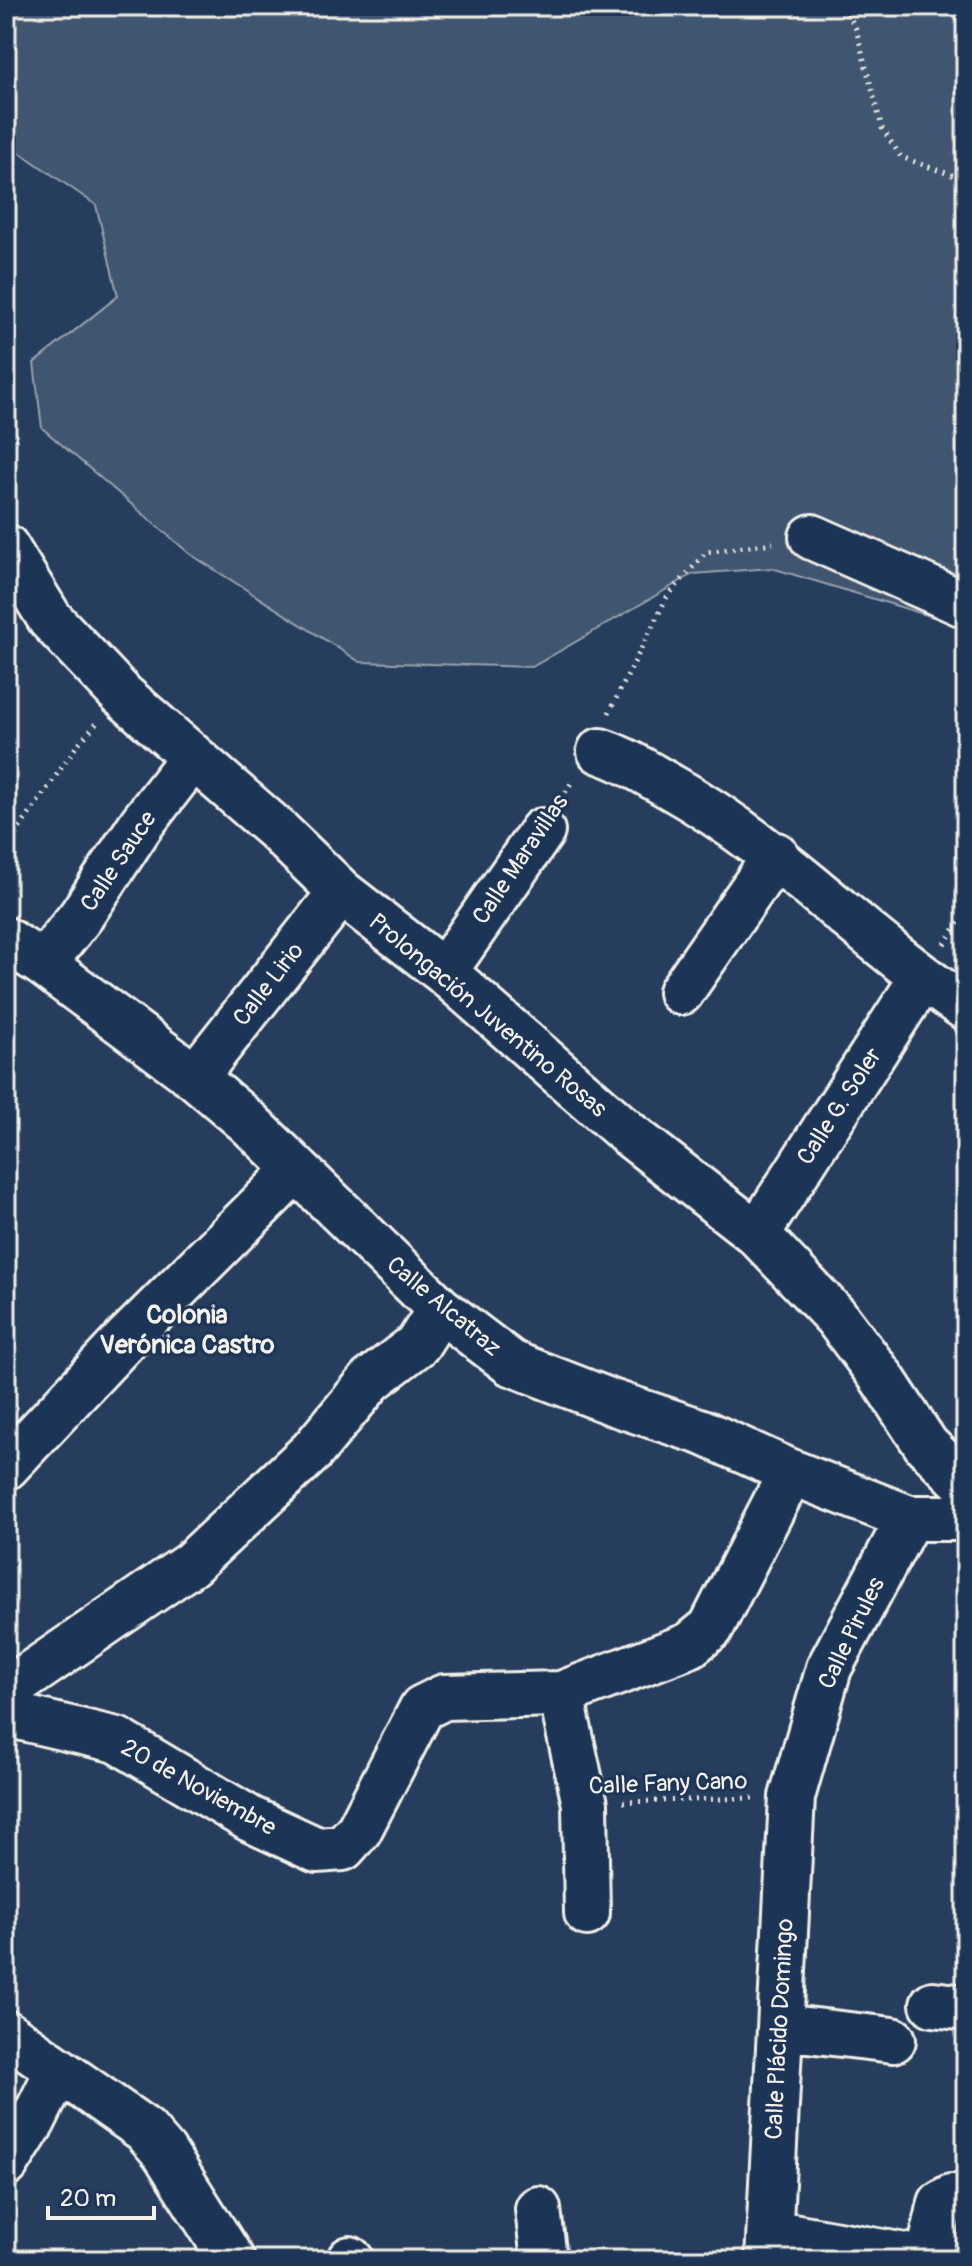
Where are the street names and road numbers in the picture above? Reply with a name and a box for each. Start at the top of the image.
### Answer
street label: Calle Maravillas [466,788,575,930]
street label: Calle Sauce [74,805,163,917]
street label: Prolongación Juventino Rosas [363,907,613,1124]
street label: Calle Lirio [227,937,310,1032]
street label: Calle G. Soler [791,1042,888,1170]
street label: Calle Alcatraz [381,1250,507,1363]
street label: Calle Pirules [812,1572,891,1694]
street label: 20 de Noviembre [116,1733,282,1842]
street label: Calle Fany Cano [588,1766,748,1801]
street label: Calle Plácido Domingo [759,1918,800,2140]

